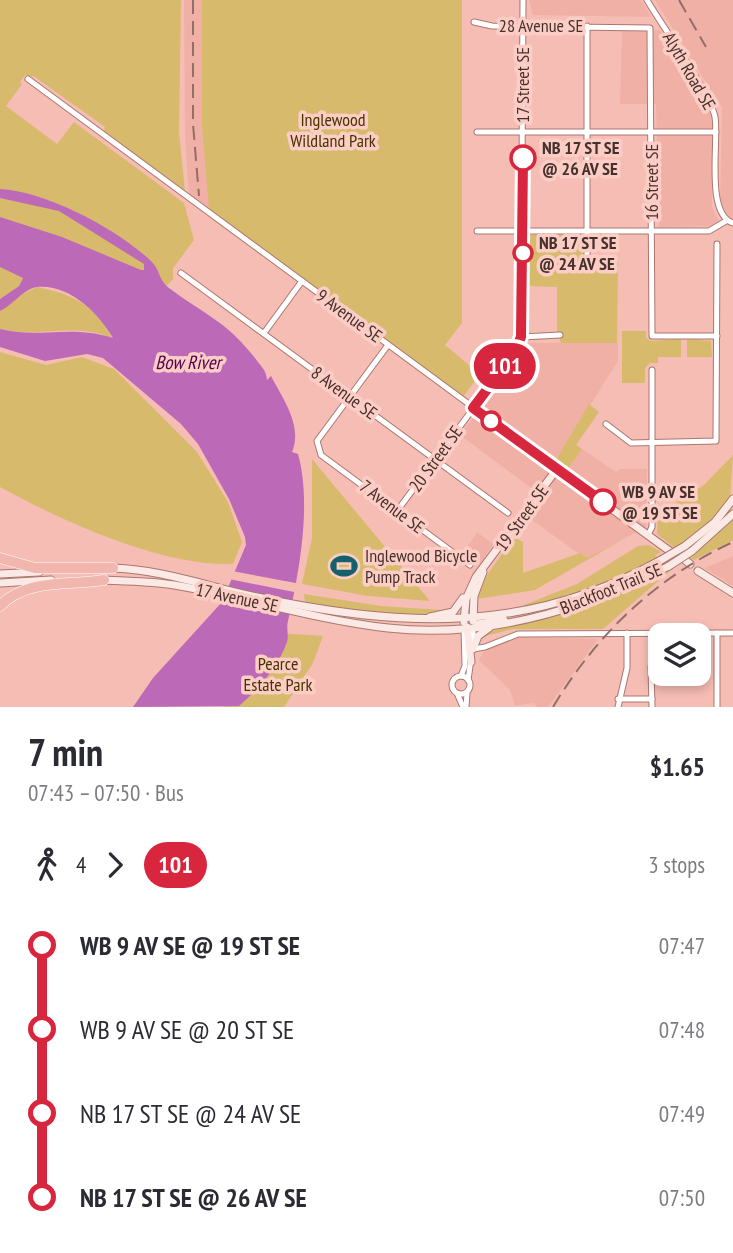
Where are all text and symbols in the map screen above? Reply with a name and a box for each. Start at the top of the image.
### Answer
street label: 28 Avenue SE [499,14,583,37]
street label: Alyth Road SE [658,28,721,114]
street label: 17 Street SE [511,47,534,123]
park label: Inglewood Wildland Park [290,108,376,152]
place label: NB 17 ST SE @ 26 AV SE [542,136,620,180]
street label: 16 Street SE [640,144,663,220]
marker: NB 17 ST SE @ 26 AV SE [510,145,536,171]
place label: NB 17 ST SE @ 24 AV SE [539,231,617,275]
marker: NB 17 ST SE @ 24 AV SE [513,243,533,263]
street label: 9 Avenue SE [312,284,387,347]
line badge: 101 [465,343,545,389]
water label: Bow River [155,350,224,374]
text: 101 [488,350,522,381]
street label: 8 Avenue SE [307,361,382,424]
unlabelled marker [481,411,501,431]
street label: 20 Street SE [404,421,467,496]
street label: 7 Avenue SE [355,475,429,538]
street label: 19 Street SE [490,480,553,555]
place label: WB 9 AV SE @ 19 ST SE [621,480,698,524]
marker: WB 9 AV SE @ 19 ST SE [590,489,616,515]
place label: Inglewood Bicycle Pump Track [365,544,477,588]
sports icon: Inglewood Bicycle Pump Track [329,551,359,581]
street label: Blackfoot Trail SE [557,558,665,619]
street label: 17 Avenue SE [194,578,280,617]
map controls [648,623,711,686]
button: layers [648,623,711,686]
park label: Pearce Estate Park [244,652,312,696]
text: 7 min [28,727,103,776]
text: $1.65 [650,750,705,783]
text: 07:43 – 07:50 · Bus [28,778,184,807]
icon: walk [28,846,66,884]
icon: forward [96,846,134,884]
text: 101 [158,849,193,880]
text: 4 [76,850,86,879]
text: 3 stops [648,850,705,879]
text: WB 9 AV SE @ 19 ST SE [80,929,300,962]
text: 07:47 [659,931,705,960]
text: WB 9 AV SE @ 20 ST SE [80,1013,294,1046]
text: 07:48 [659,1015,705,1044]
text: NB 17 ST SE @ 24 AV SE [80,1097,301,1130]
text: 07:49 [659,1099,705,1128]
text: NB 17 ST SE @ 26 AV SE [80,1181,307,1214]
text: 07:50 [659,1183,705,1212]

